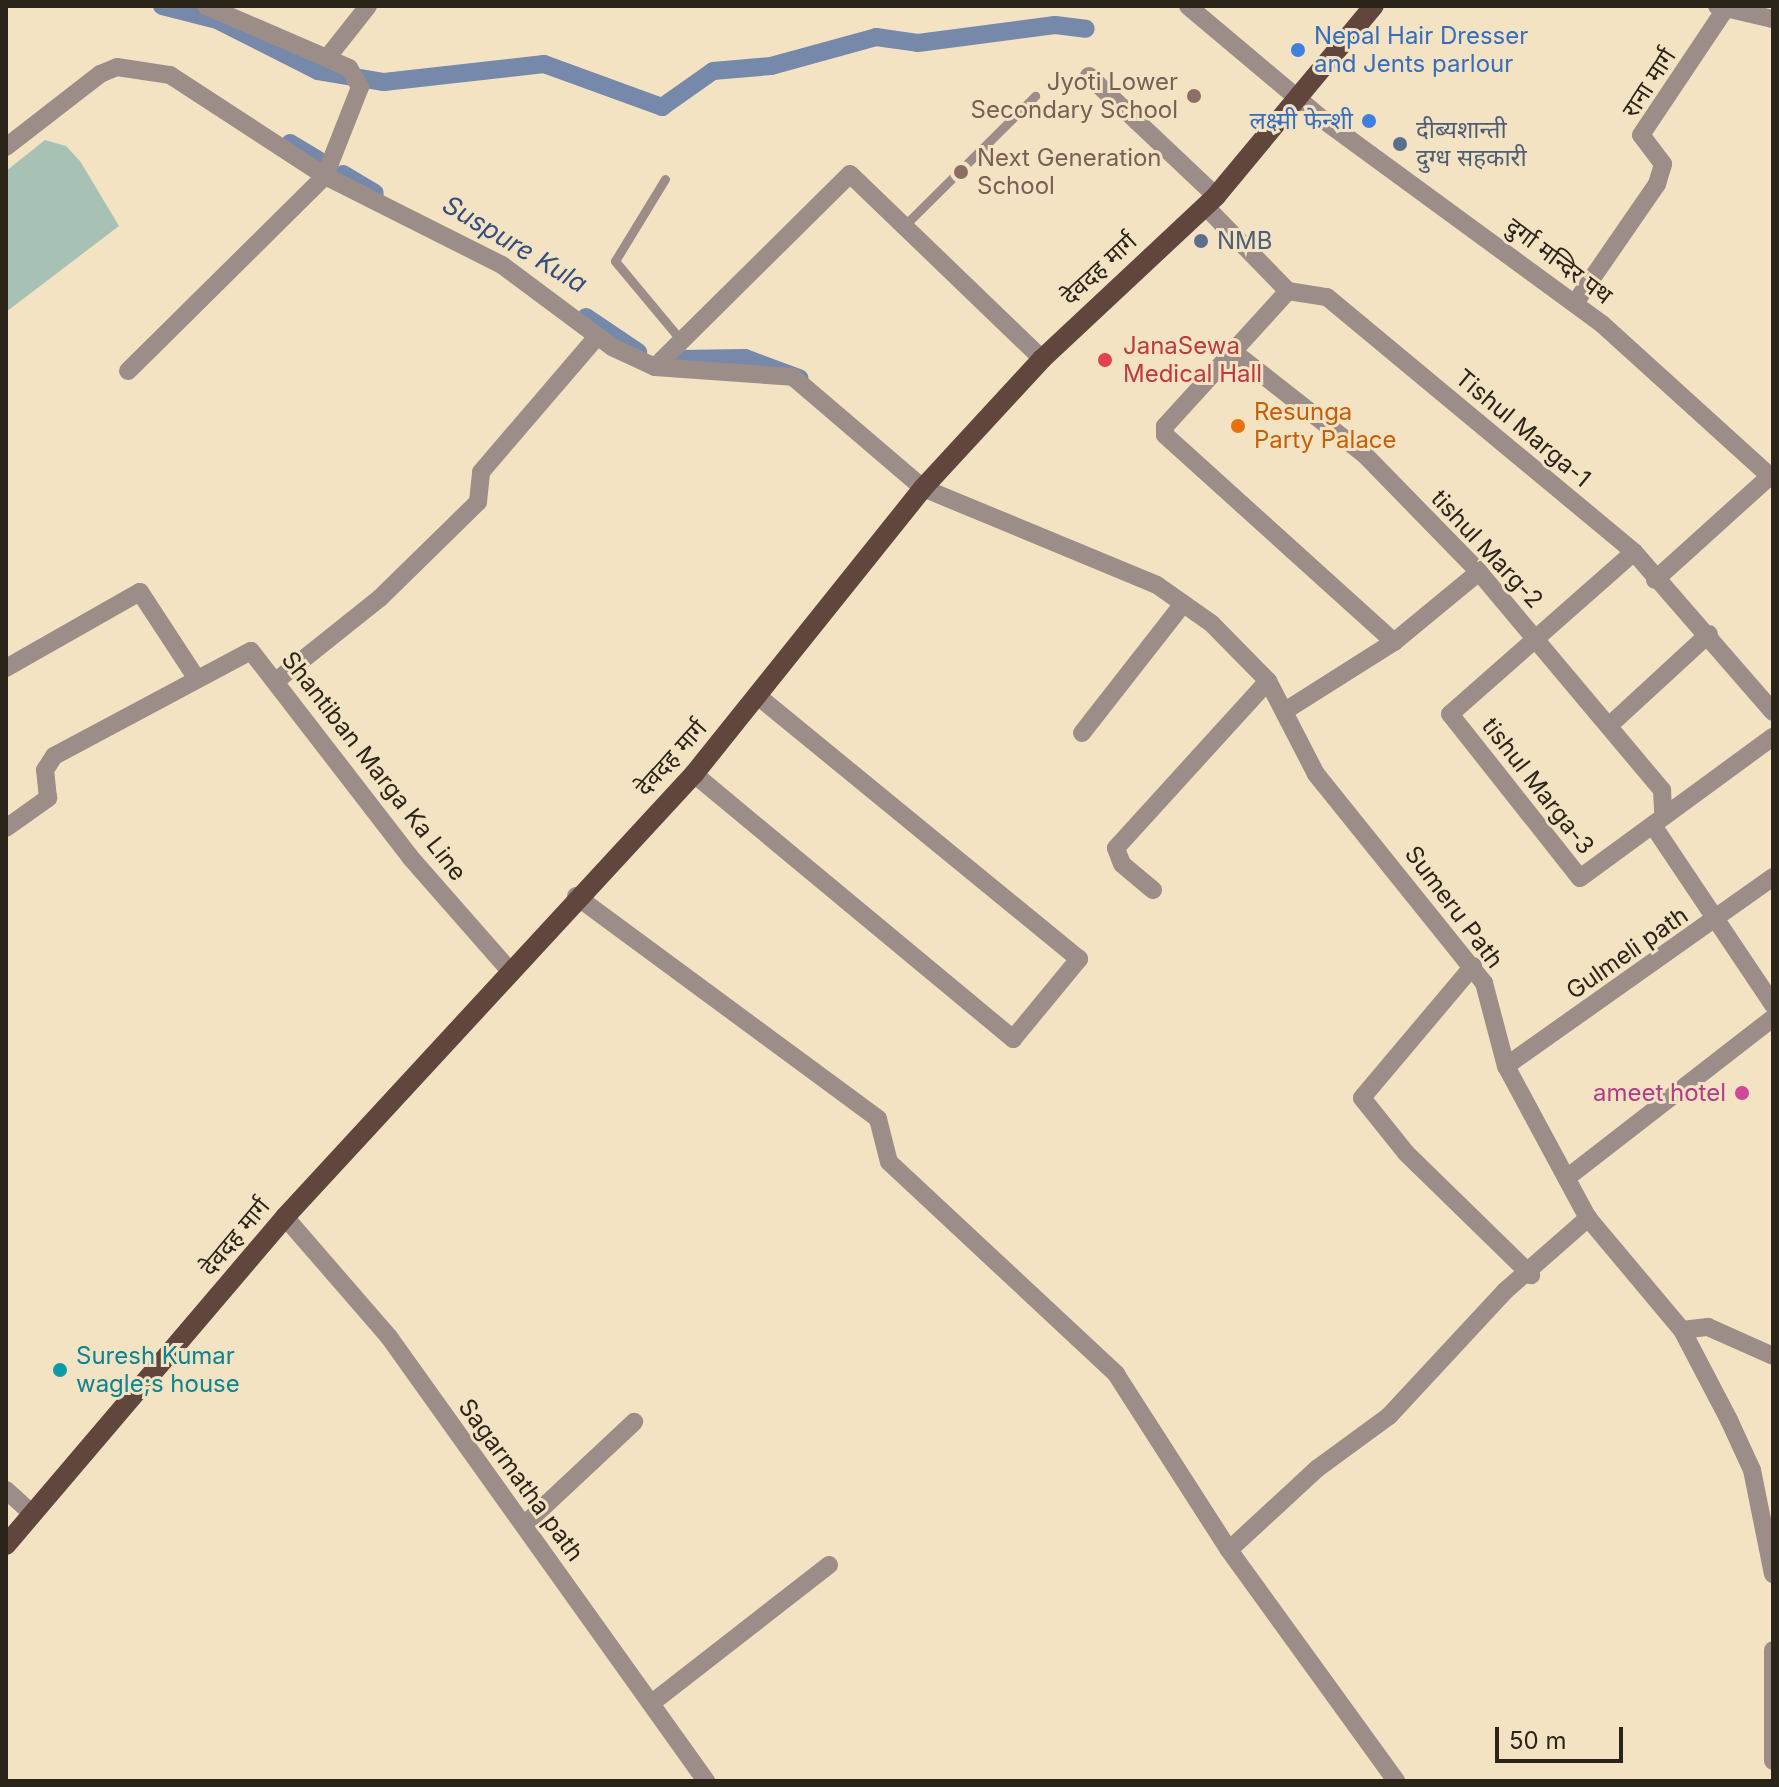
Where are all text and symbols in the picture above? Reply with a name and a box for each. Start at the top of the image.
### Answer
place label: Nepal Hair Dresser and Jents parlour [1314,22,1528,78]
marker: Nepal Hair Dresser and Jents parlour [1289,41,1307,59]
street label: राना मार्ग [1616,43,1682,123]
place label: Jyoti Lower Secondary School [971,68,1178,124]
marker: Jyoti Lower Secondary School [1185,87,1203,105]
place label: लक्ष्मी फेन्शी [1250,107,1353,135]
marker: लक्ष्मी फेन्शी [1360,112,1378,130]
place label: दीब्यशान्ती दुग्ध सहकारी [1416,116,1527,172]
marker: दीब्यशान्ती दुग्ध सहकारी [1391,135,1409,153]
place label: Next Generation School [977,144,1162,200]
marker: Next Generation School [952,163,970,181]
water label: Suspure Kula [437,189,593,299]
street label: दुर्गा मन्दिर पथ [1500,212,1618,310]
street label: देवदह मार्ग [1055,227,1143,311]
place label: NMB [1217,227,1272,255]
marker: NMB [1192,232,1210,250]
place label: JanaSewa Medical Hall [1123,332,1262,388]
marker: JanaSewa Medical Hall [1094,349,1116,371]
street label: Tishul Marga-1 [1450,363,1596,493]
place label: Resunga Party Palace [1254,398,1397,454]
marker: Resunga Party Palace [1229,417,1247,435]
street label: tishul Marg-2 [1425,484,1549,614]
street label: Shantiban Marga Ka Line [276,646,472,886]
street label: tishul Marga-3 [1476,712,1600,860]
street label: देवदह मार्ग [629,714,713,802]
street label: Sumeru Path [1399,840,1509,974]
street label: Gulmeli path [1561,901,1693,1005]
place label: ameet hotel [1593,1079,1726,1107]
marker: ameet hotel [1733,1084,1751,1102]
street label: देवदह मार्ग [194,1192,276,1282]
place label: Suresh Kumar wagle;s house [76,1342,240,1398]
marker: Suresh Kumar wagle;s house [51,1361,69,1379]
street label: Sagarmatha path [452,1393,590,1567]
scale bar [1499,1711,1627,1761]
text: 50 m [1509,1726,1567,1755]

